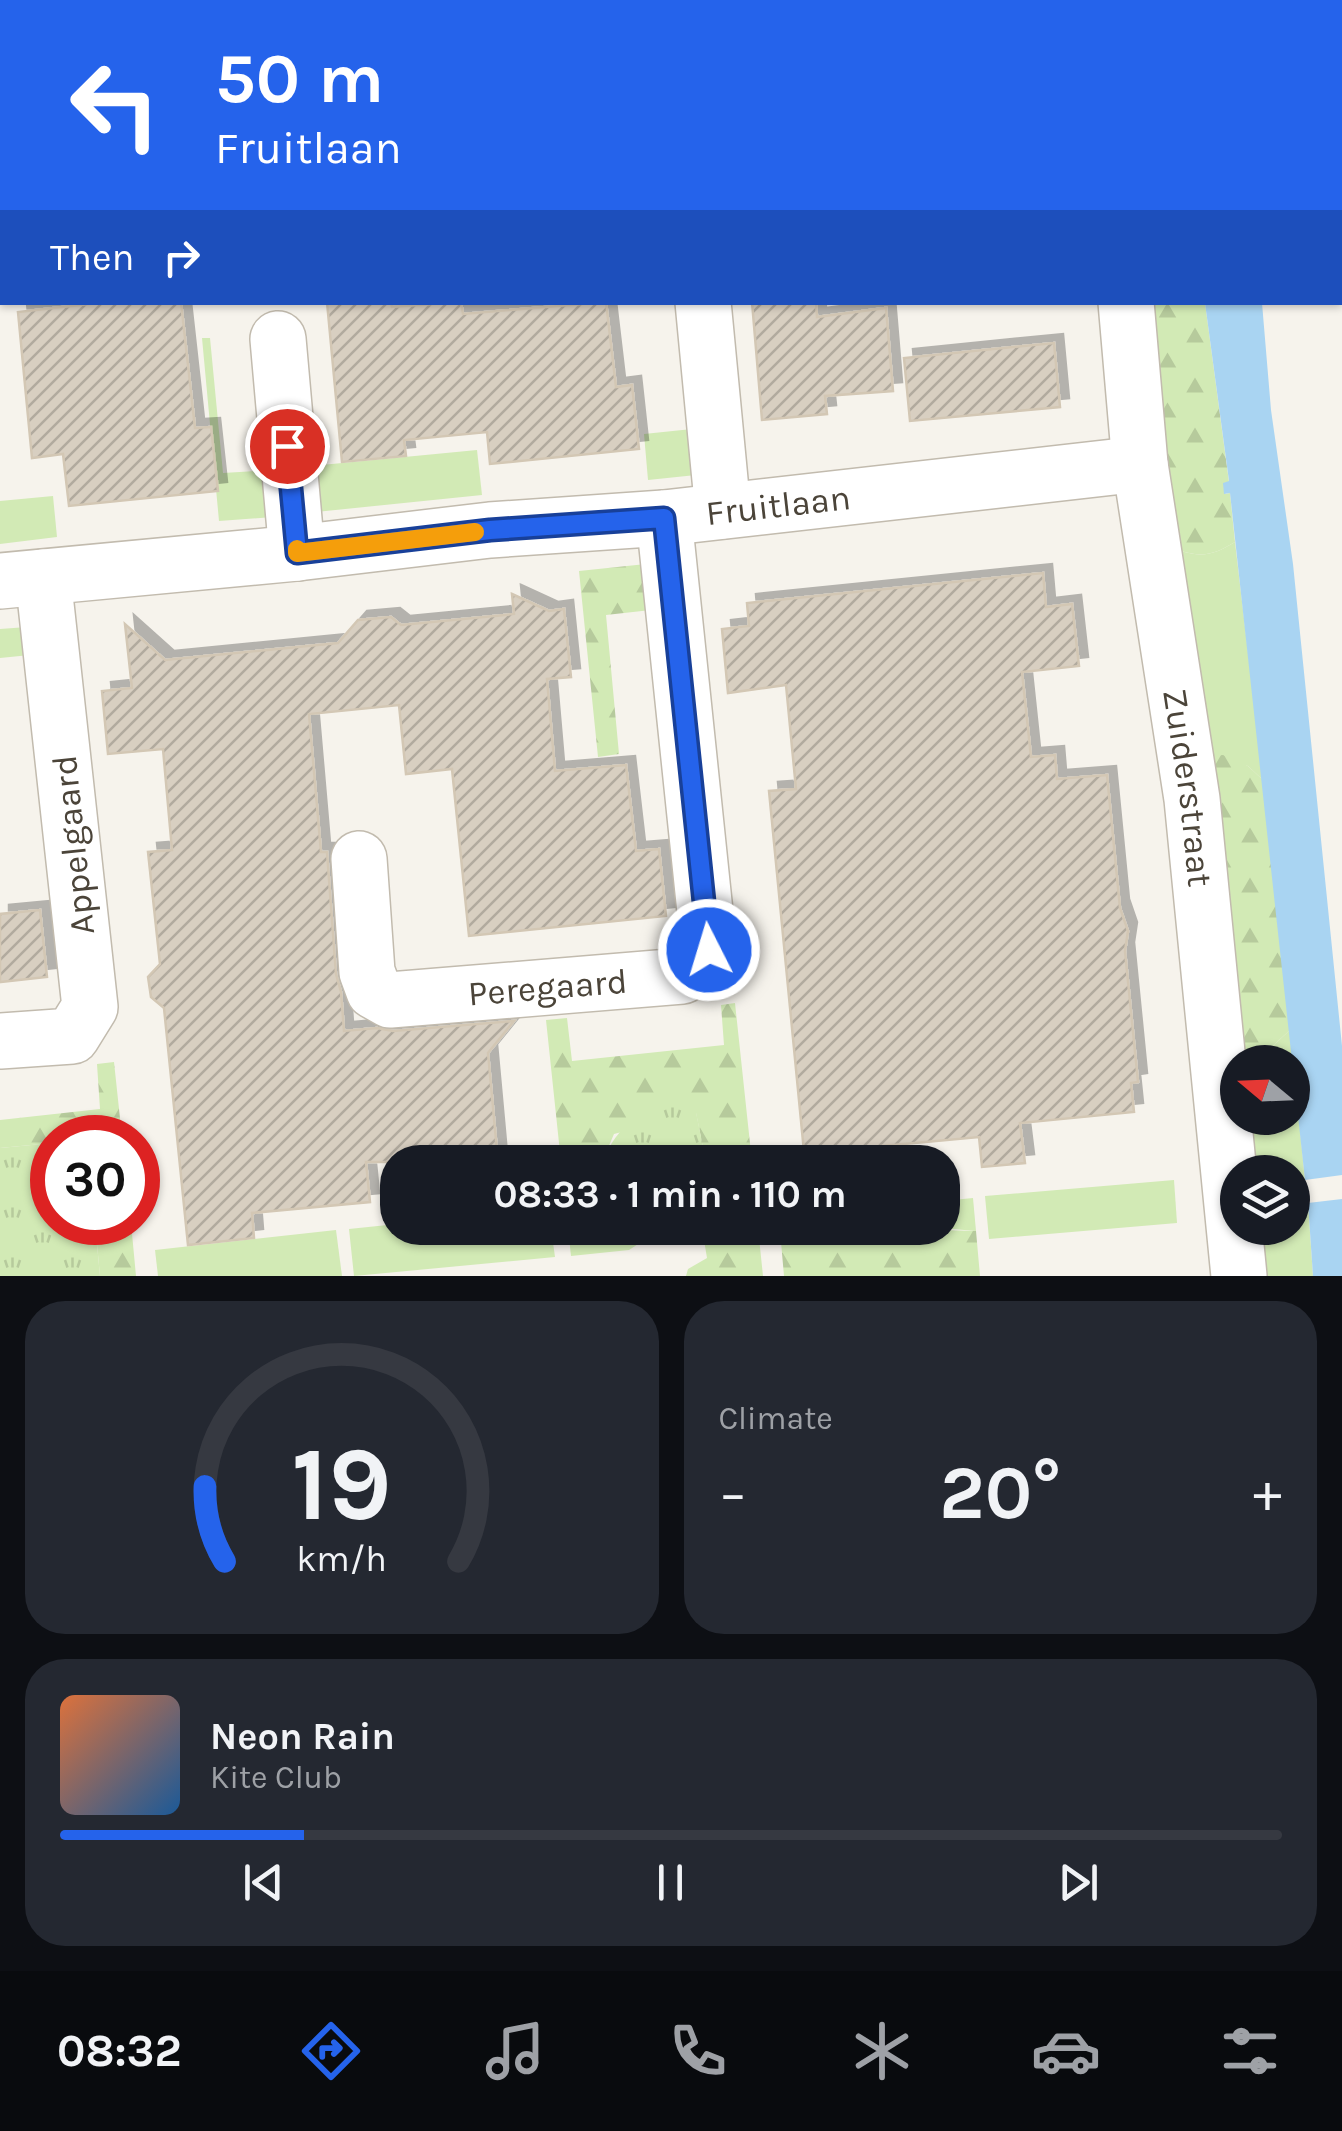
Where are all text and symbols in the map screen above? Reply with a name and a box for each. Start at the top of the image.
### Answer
text: 50 m [215,38,384,120]
icon: left [50,40,180,170]
text: Fruitlaan [215,122,402,174]
icon: right [154,230,209,285]
text: Then [50,235,134,280]
pin [245,404,330,489]
icon: arrive [260,419,315,474]
street label: Fruitlaan [704,477,853,534]
street label: Zuiderstraat [1154,686,1221,889]
street label: Appelgaard [44,753,103,937]
position arrow [657,898,761,1002]
street label: Peregaard [466,961,629,1015]
north arrow [1220,1045,1310,1135]
map controls [1220,1045,1310,1245]
speed limit sign: 30 [30,1115,160,1245]
button: layers [1220,1155,1310,1245]
text: 08:33 · 1 min · 110 m [493,1172,847,1217]
text: Climate [719,1400,833,1437]
text: 19 [291,1424,392,1545]
text: 20° [939,1449,1061,1537]
text: − [719,1461,747,1525]
text: + [1253,1461,1282,1525]
text: km/h [296,1538,387,1580]
text: Neon Rain [210,1714,395,1759]
text: Kite Club [210,1759,342,1796]
icon: previous [236,1855,291,1910]
icon: pause [643,1855,698,1910]
icon: next [1051,1855,1106,1910]
icon: directions [296,2016,366,2086]
icon: music [480,2016,550,2086]
icon: phone [663,2016,733,2086]
icon: climate [847,2016,917,2086]
icon: car [1031,2016,1101,2086]
icon: filters [1215,2016,1285,2086]
text: 08:32 [57,2025,182,2077]

